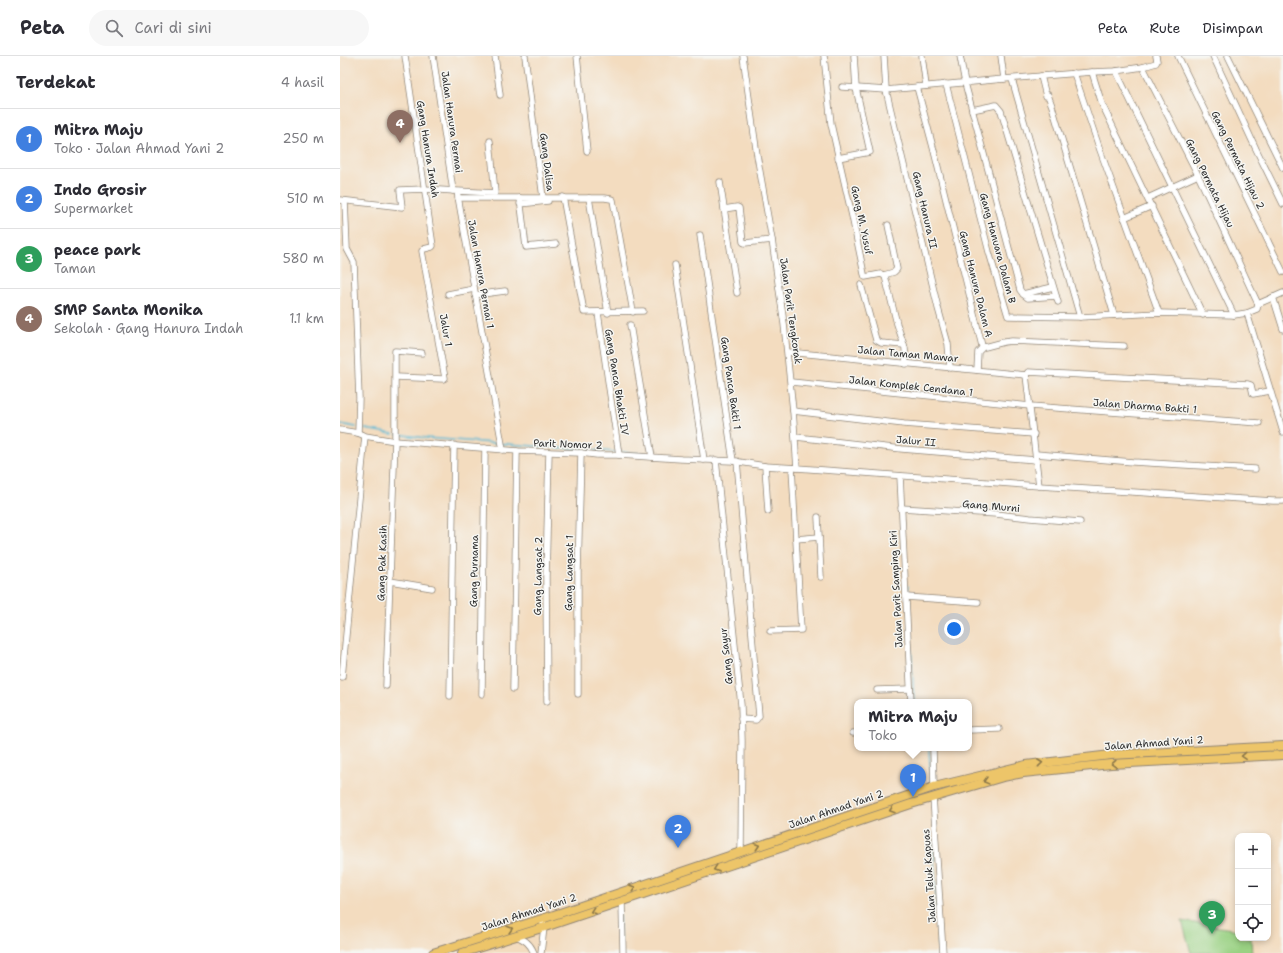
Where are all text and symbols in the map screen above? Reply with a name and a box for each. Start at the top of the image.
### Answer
search box [89,10,369,46]
text: Peta [20,15,65,40]
icon: search [103,17,125,39]
text: Cari di sini [135,18,212,38]
text: Peta [1098,19,1127,37]
text: Rute [1149,19,1180,37]
text: Disimpan [1202,19,1263,37]
street label: Jalan Hanura Permai [438,70,466,174]
text: Terdekat [16,71,96,93]
text: 4 hasil [281,74,324,91]
street label: Gang Hanura Indah [414,99,442,199]
street label: Gang Permata Hijau 2 [1209,109,1267,211]
pin: 4 [387,110,413,143]
text: Mitra Maju [54,120,143,140]
text: 1 [26,130,32,147]
text: 250 m [283,130,324,147]
street label: Gang Dalisa [537,132,557,193]
street label: Gang Permata Hijau [1183,137,1237,229]
text: Toko · Jalan Ahmad Yani 2 [54,140,224,157]
street label: Gang Hanura II [910,170,940,251]
text: Indo Grosir [54,180,147,200]
street label: Gang M. Yusuf [848,184,876,256]
text: 2 [24,190,34,207]
text: 510 m [287,190,324,207]
street label: Gang Hanuara Dalam B [977,191,1019,305]
text: Supermarket [54,200,133,217]
street label: Jalan Hanura Permai 1 [465,219,497,329]
street label: Gang Hanura Dalam A [956,229,996,339]
text: peace park [54,240,141,260]
text: 3 [24,250,34,267]
text: 580 m [283,250,324,267]
street label: Jalan Parit Tengkorak [777,257,805,365]
text: Taman [54,260,96,277]
text: SMP Santa Monika [54,300,203,320]
text: 4 [24,310,34,327]
text: 1.1 km [289,310,324,327]
street label: Jalur 1 [437,313,455,347]
text: Sekolah · Gang Hanura Indah [54,320,243,337]
street label: Gang Panca Bhakti IV [602,328,632,436]
street label: Gang Panca Bakti 1 [718,336,744,430]
street label: Jalan Taman Mawar [857,343,959,365]
street label: Jalan Komplek Cendana 1 [848,373,974,399]
street label: Jalan Dharma Bakti 1 [1093,396,1197,416]
street label: Jalur II [896,433,937,449]
street label: Parit Nomor 2 [533,436,603,452]
street label: Gang Murni [962,497,1021,515]
street label: Gang Pak Kasih [374,525,390,601]
street label: Jalan Parit Samping Kiri [886,530,906,648]
street label: Gang Purnama [467,534,481,607]
street label: Gang Langsat 1 [562,535,576,611]
street label: Gang Langsat 2 [531,537,545,615]
your location [944,619,964,639]
street label: Gang Sayur [717,627,735,685]
popup [854,699,972,751]
text: Mitra Maju [868,707,958,727]
text: Toko [868,727,897,744]
street label: Jalan Ahmad Yani 2 [1104,733,1204,753]
one-way arrow [1241,752,1247,761]
one-way arrow [1037,759,1043,768]
one-way arrow [1111,760,1117,768]
pin: 1 [900,764,926,797]
one-way arrow [982,777,989,785]
street label: Jalan Ahmad Yani 2 [787,787,885,831]
one-way arrow [889,805,896,814]
pin: 2 [665,815,691,848]
street label: Jalan Teluk Kapuas [919,829,939,923]
map controls [1235,833,1271,941]
button: + [1235,833,1271,869]
one-way arrow [753,842,760,851]
one-way arrow [713,864,720,873]
button: − [1235,869,1271,905]
one-way arrow [630,884,637,892]
street label: Jalan Ahmad Yani 2 [480,891,578,933]
pin: 3 [1199,901,1225,934]
button: locate [1235,905,1271,941]
one-way arrow [590,906,597,915]
one-way arrow [506,925,513,934]

